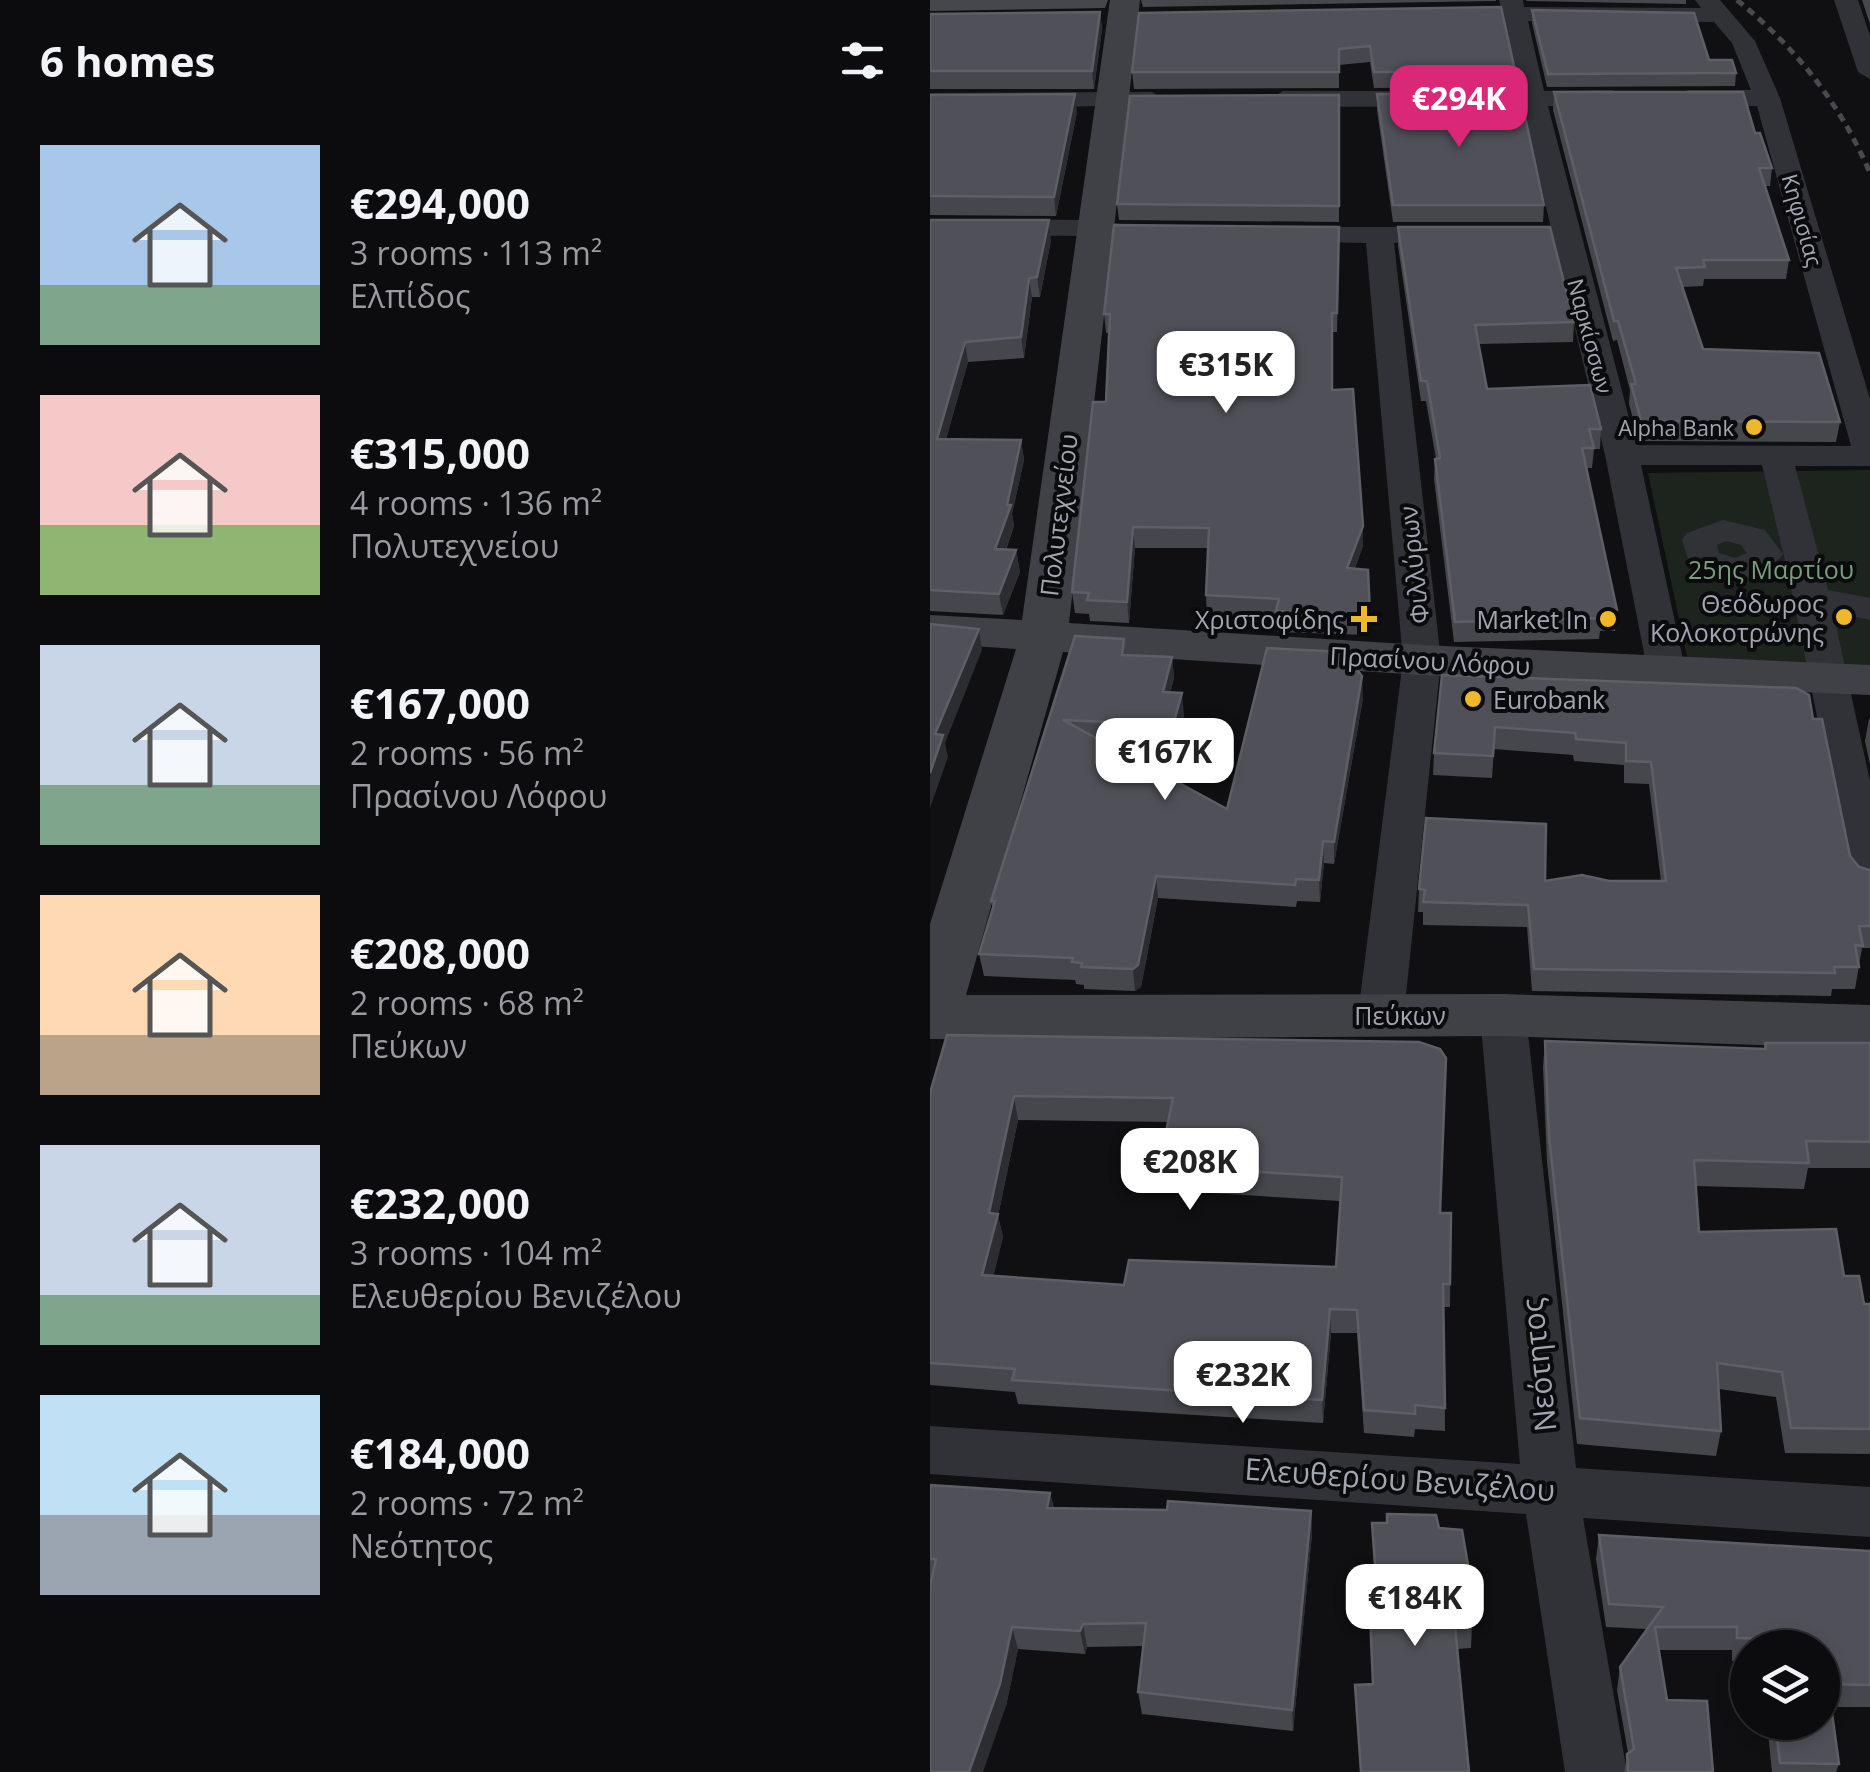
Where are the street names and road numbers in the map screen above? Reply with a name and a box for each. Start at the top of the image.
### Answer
street label: Κηφισίας [1775,170,1831,270]
street label: Ναρκίσσων [1561,275,1621,397]
street label: Πολυτεχνείου [1031,432,1085,598]
street label: Φιλλύρων [1390,504,1436,626]
street label: Πρασίνου Λόφου [1329,638,1531,682]
street label: Πεύκων [1354,998,1446,1032]
street label: Νεότητος [1511,1296,1565,1434]
street label: Ελευθερίου Βενιζέλου [1243,1448,1557,1510]

